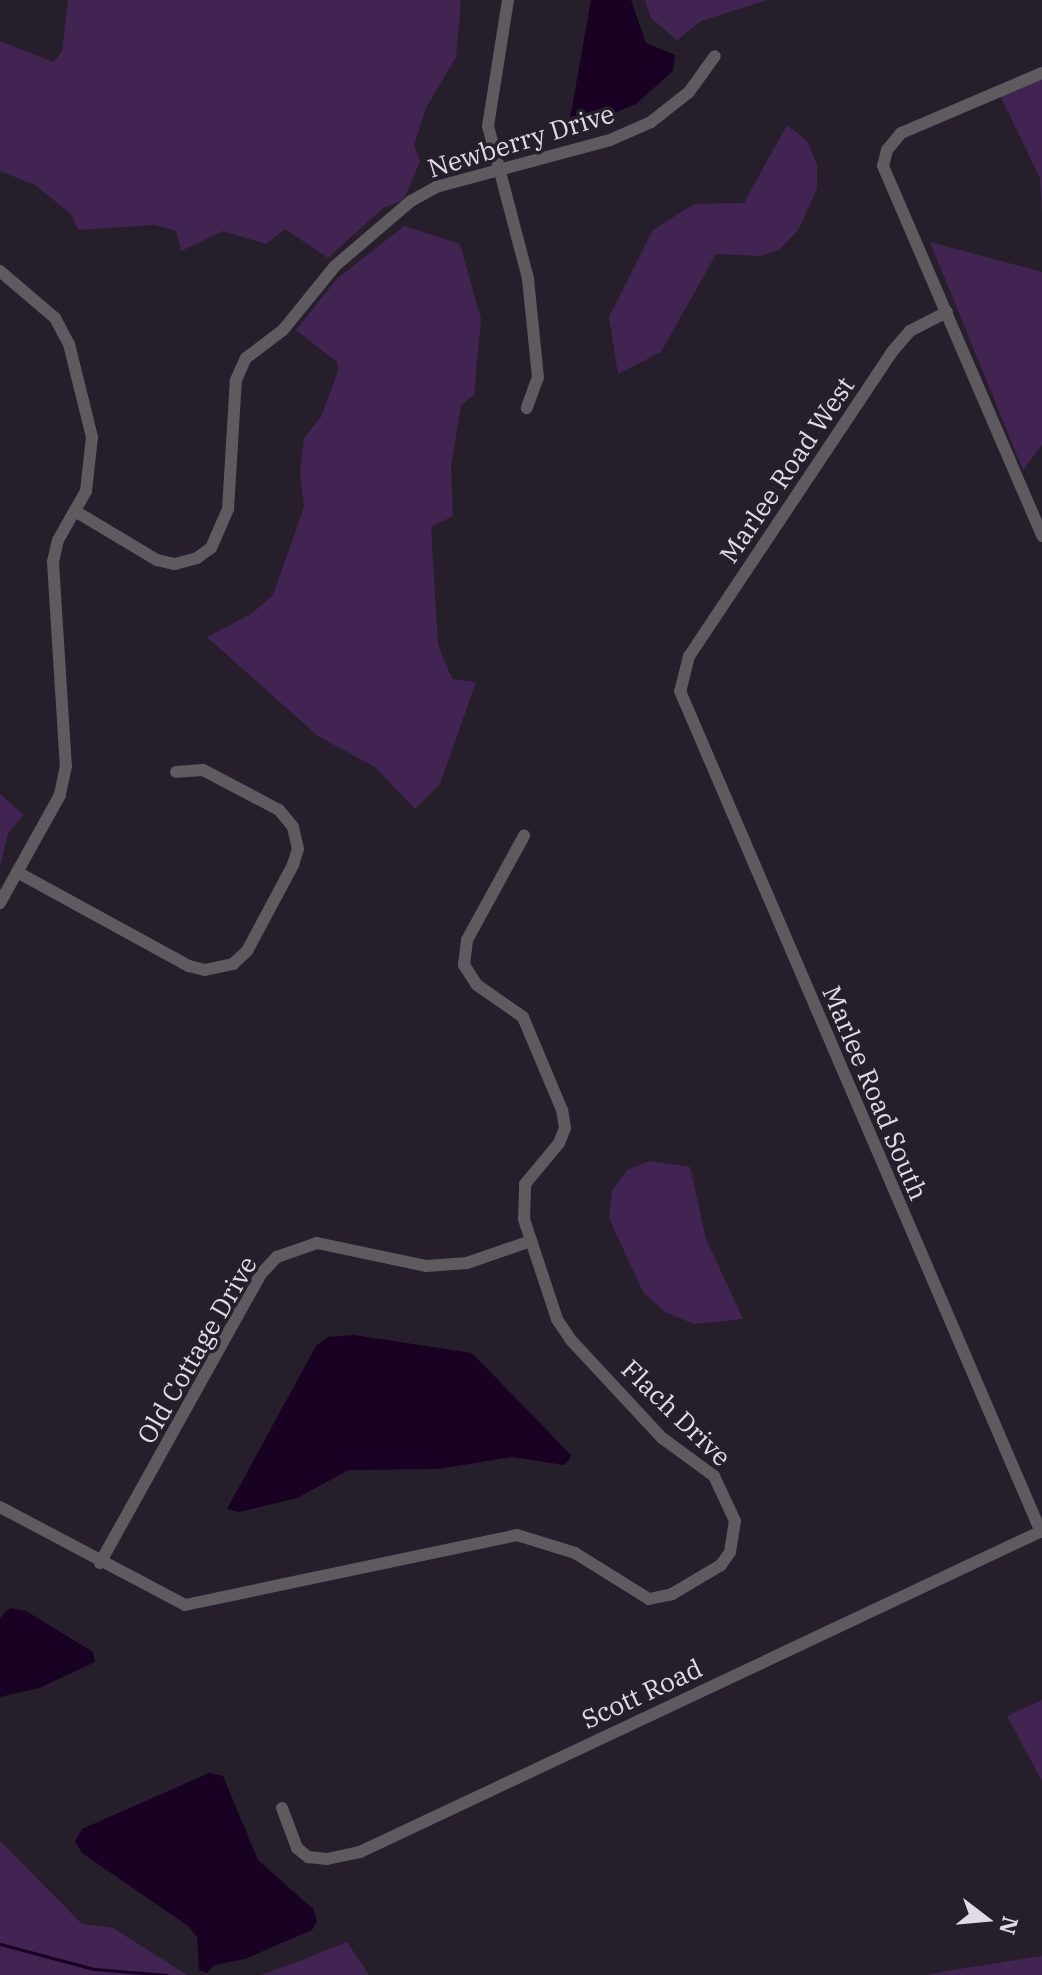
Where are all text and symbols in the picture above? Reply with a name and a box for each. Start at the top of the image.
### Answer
street label: Newberry Drive [424,98,618,184]
street label: Marlee Road West [713,371,861,569]
street label: Marlee Road South [816,981,934,1205]
street label: Old Cottage Drive [131,1251,263,1449]
street label: Flach Drive [615,1353,737,1473]
street label: Scott Road [577,1653,707,1735]
north arrow [946,1879,1026,1959]
text: N [993,1913,1026,1938]

